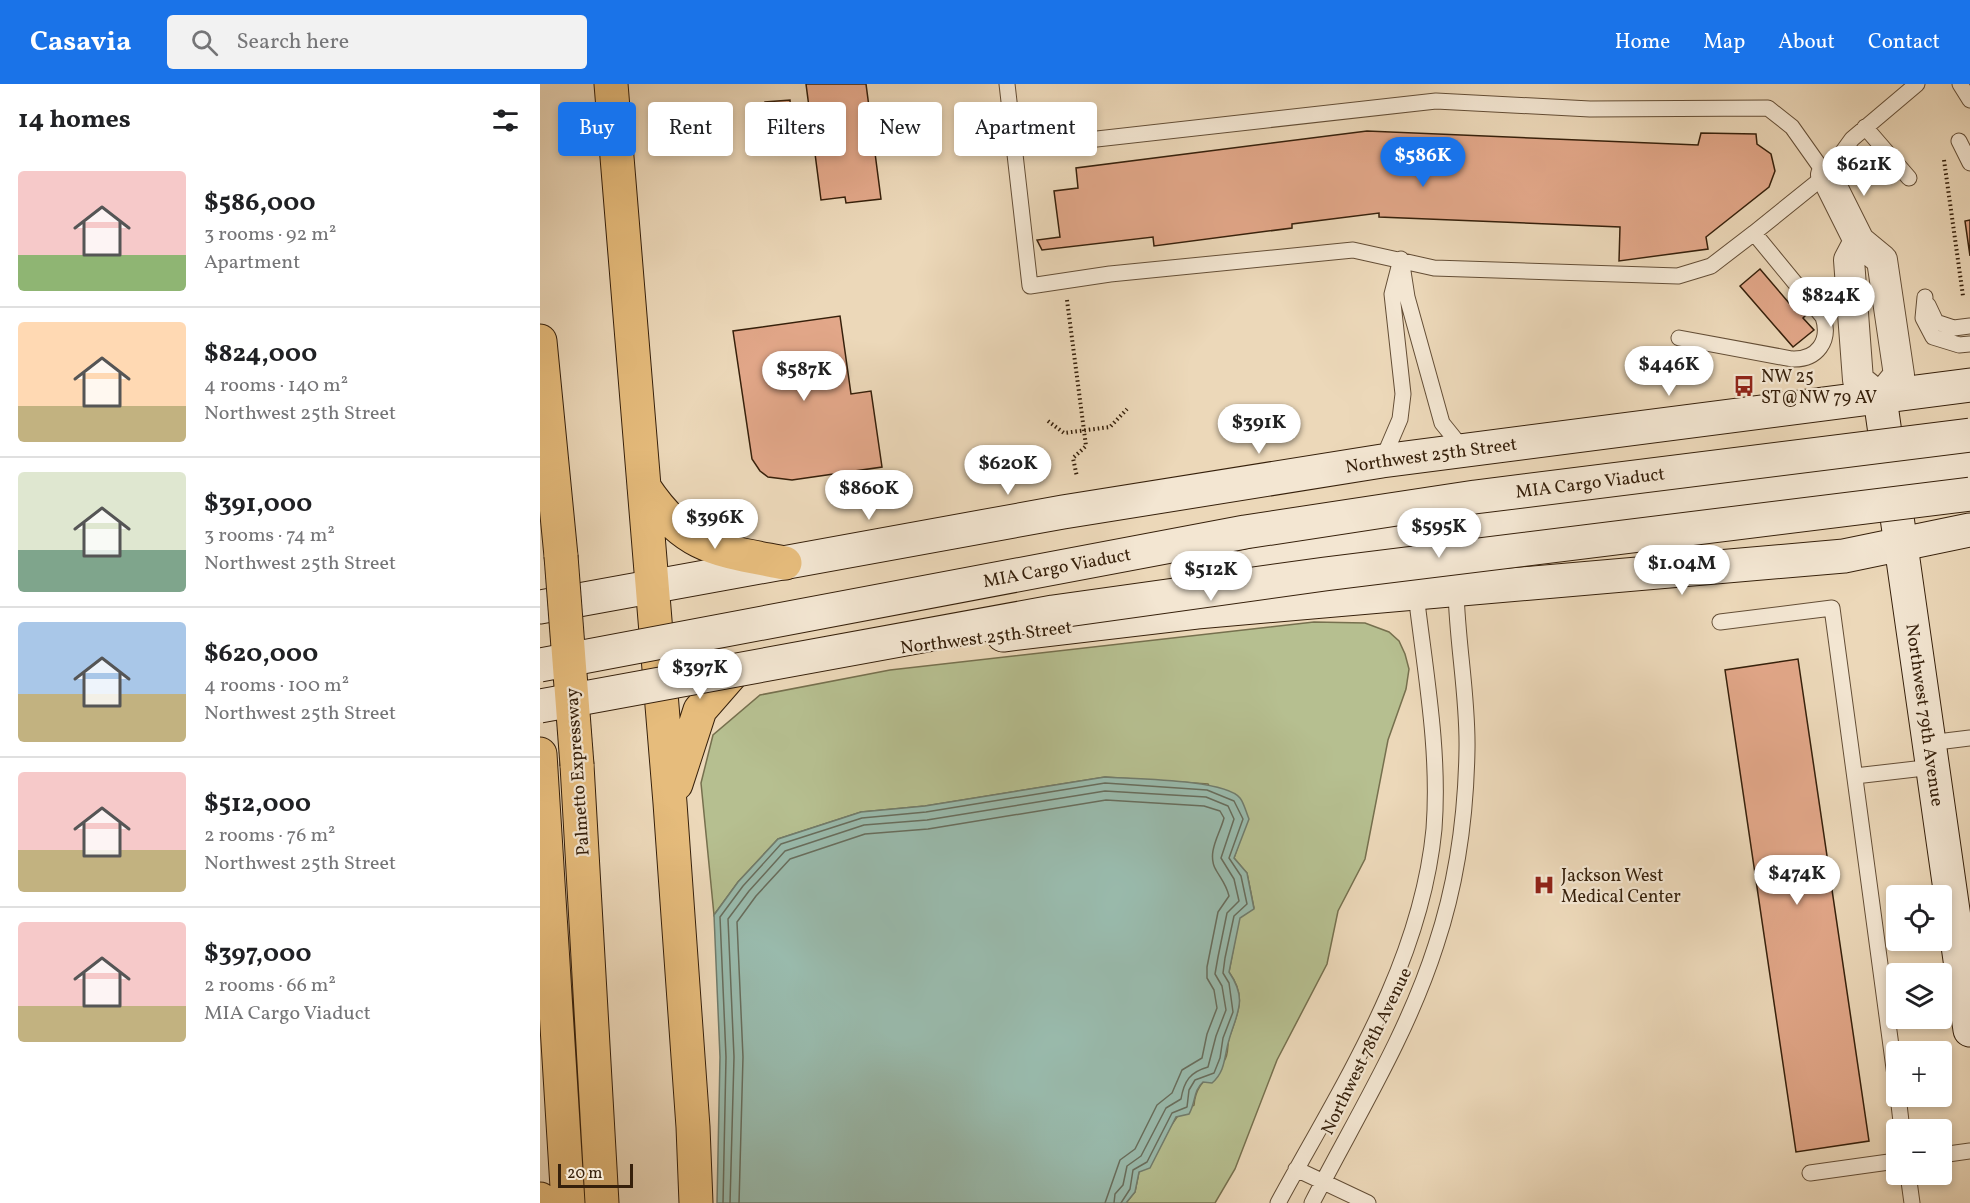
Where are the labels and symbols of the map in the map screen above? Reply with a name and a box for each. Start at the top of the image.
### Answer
pin: $586K [1381,137,1465,188]
pin: $621K [1822,146,1906,197]
pin: $824K [1789,277,1873,328]
pin: $446K [1627,346,1711,397]
pin: $587K [762,351,846,402]
place label: NW 25 ST@NW 79 AV [1761,365,1877,411]
bus stop icon: NW 25 ST@NW 79 AV [1732,374,1756,398]
pin: $391K [1217,404,1301,455]
street label: Northwest 25th Street [1344,433,1519,481]
pin: $620K [966,445,1050,496]
street label: MIA Cargo Viaduct [1514,462,1666,506]
pin: $860K [827,470,911,521]
pin: $396K [673,499,757,550]
pin: $595K [1397,508,1481,559]
street label: MIA Cargo Viaduct [981,543,1133,595]
pin: $1.04M [1633,545,1731,596]
pin: $512K [1169,551,1253,602]
street label: Northwest 25th Street [899,616,1073,661]
street label: Northwest 79th Avenue [1898,622,1949,808]
pin: $397K [658,649,742,700]
street label: Palmetto Expressway [560,687,597,857]
pin: $474K [1755,855,1839,906]
place label: Jackson West Medical Center [1561,864,1681,910]
hospital icon: Jackson West Medical Center [1532,873,1556,897]
street label: Northwest 78th Avenue [1316,964,1419,1140]
scale bar [558,1161,633,1188]

